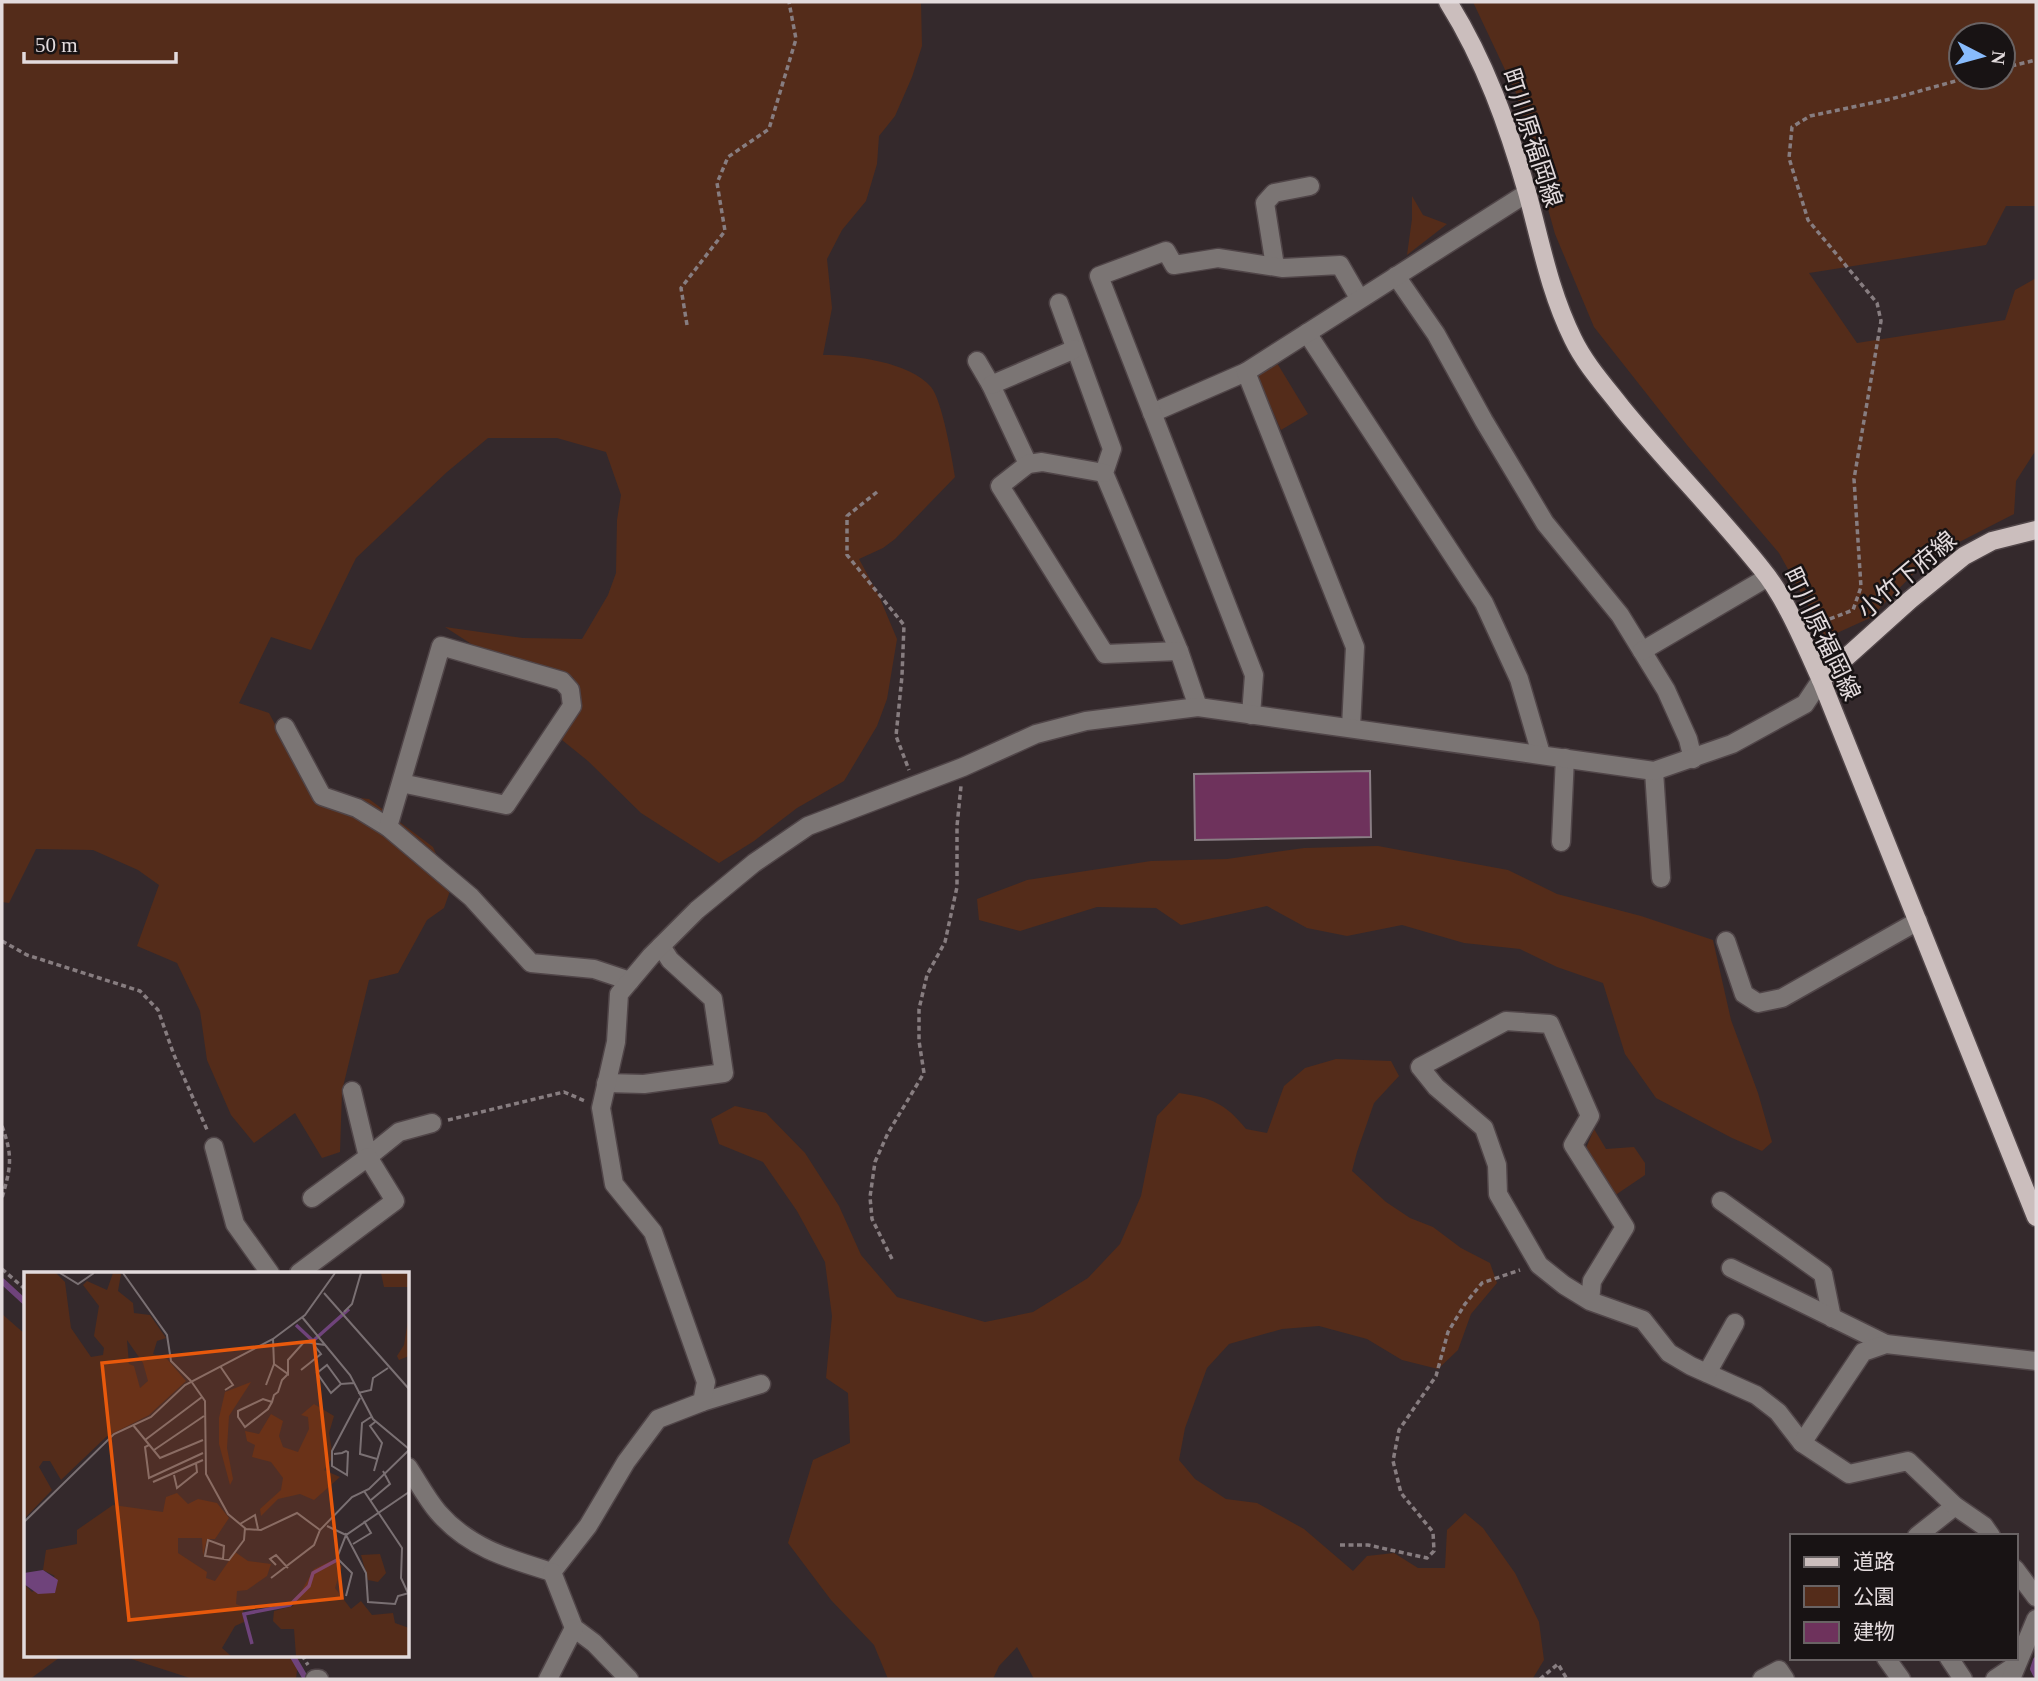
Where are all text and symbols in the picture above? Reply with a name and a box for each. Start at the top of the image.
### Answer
scale bar [24,21,177,65]
north arrow [1947,21,2017,91]
text: 50 m [35,33,78,57]
text: N [1987,50,2010,66]
street label: 町川原福岡線 [1497,66,1567,210]
street label: 小竹下府線 [1853,526,1961,624]
street label: 町川原福岡線 [1779,564,1865,704]
inset map [24,1272,410,1656]
legend [1790,1534,2017,1660]
text: 道路 [1853,1550,1895,1574]
text: 公園 [1853,1585,1895,1609]
text: 建物 [1853,1620,1895,1644]

